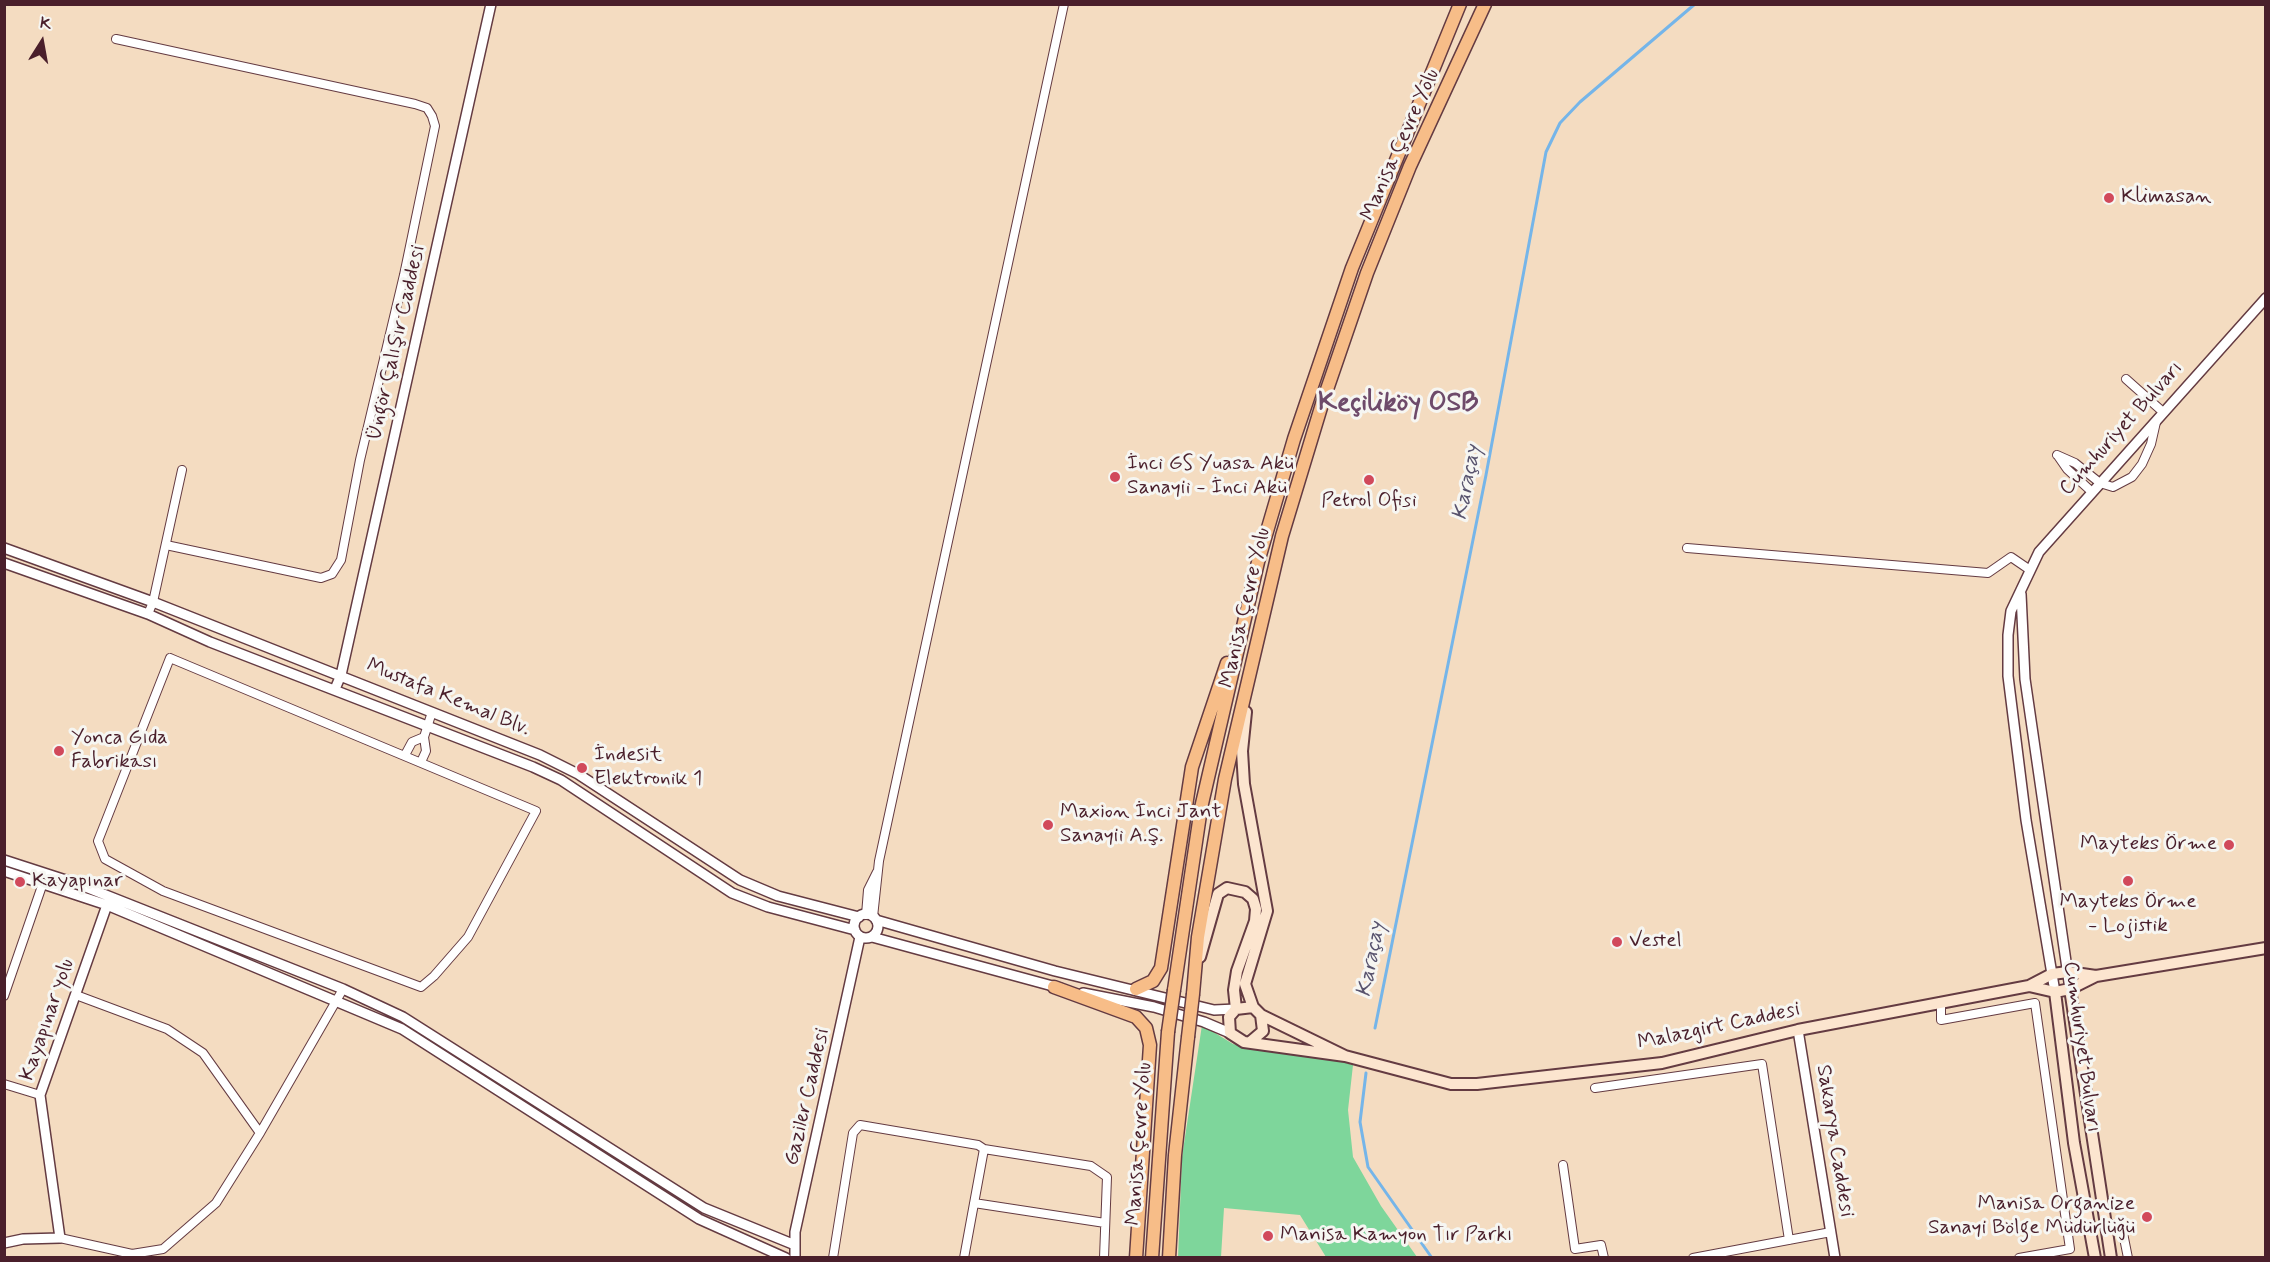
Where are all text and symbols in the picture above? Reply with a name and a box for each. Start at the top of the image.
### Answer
north arrow [12,12,72,72]
text: K [38,12,53,35]
street label: Manisa Çevre Yolu [1356,65,1446,225]
place label: Klimasan [2121,185,2212,211]
marker: Klimasan [2102,191,2116,205]
street label: Üngör Çalışır Caddesi [362,243,432,443]
street label: Cumhuriyet Bulvarı [2055,356,2189,502]
district label: Keçiliköy OSB [1318,388,1478,420]
water label: Karaçay [1448,443,1488,523]
place label: İnci GS Yuasa Akü Sanayii - İnci Akü [1127,452,1294,502]
marker: İnci GS Yuasa Akü Sanayii - İnci Akü [1108,470,1122,484]
marker: Petrol Ofisi [1362,473,1376,487]
place label: Petrol Ofisi [1321,489,1417,515]
street label: Manisa Çevre Yolu [1215,525,1277,691]
street label: Mustafa Kemal Blv. [362,654,534,742]
place label: Yonca Gıda Fabrikası [71,726,168,776]
place label: İndesit Elektronik 1 [594,743,702,793]
marker: Yonca Gıda Fabrikası [52,744,66,758]
marker: İndesit Elektronik 1 [575,761,589,775]
place label: Maxion İnci Jant Sanayii A.Ş. [1060,800,1221,850]
marker: Maxion İnci Jant Sanayii A.Ş. [1041,818,1055,832]
place label: Mayteks Örme [2080,832,2217,858]
marker: Mayteks Örme [2222,838,2236,852]
place label: Kayapınar [32,869,123,895]
marker: Mayteks Örme - Lojistik [2121,874,2135,888]
marker: Kayapınar [13,875,27,889]
place label: Mayteks Örme - Lojistik [2059,890,2197,940]
water label: Karaçay [1352,920,1392,1000]
place label: Vestel [1629,929,1682,955]
marker: Vestel [1610,935,1624,949]
street label: Kayapınar yolu [15,956,81,1084]
street label: Cumhuriyet Bulvarı [2057,960,2105,1134]
street label: Malazgirt Caddesi [1636,997,1802,1057]
street label: Gaziler Caddesi [780,1026,836,1168]
street label: Manisa Çevre Yolu [1122,1061,1158,1227]
street label: Sakarya Caddesi [1810,1063,1858,1219]
place label: Manisa Organize Sanayi Bölge Müdürlüğü [1928,1192,2135,1242]
marker: Manisa Organize Sanayi Bölge Müdürlüğü [2140,1210,2154,1224]
place label: Manisa Kamyon Tır Parkı [1280,1223,1513,1249]
marker: Manisa Kamyon Tır Parkı [1261,1229,1275,1243]

